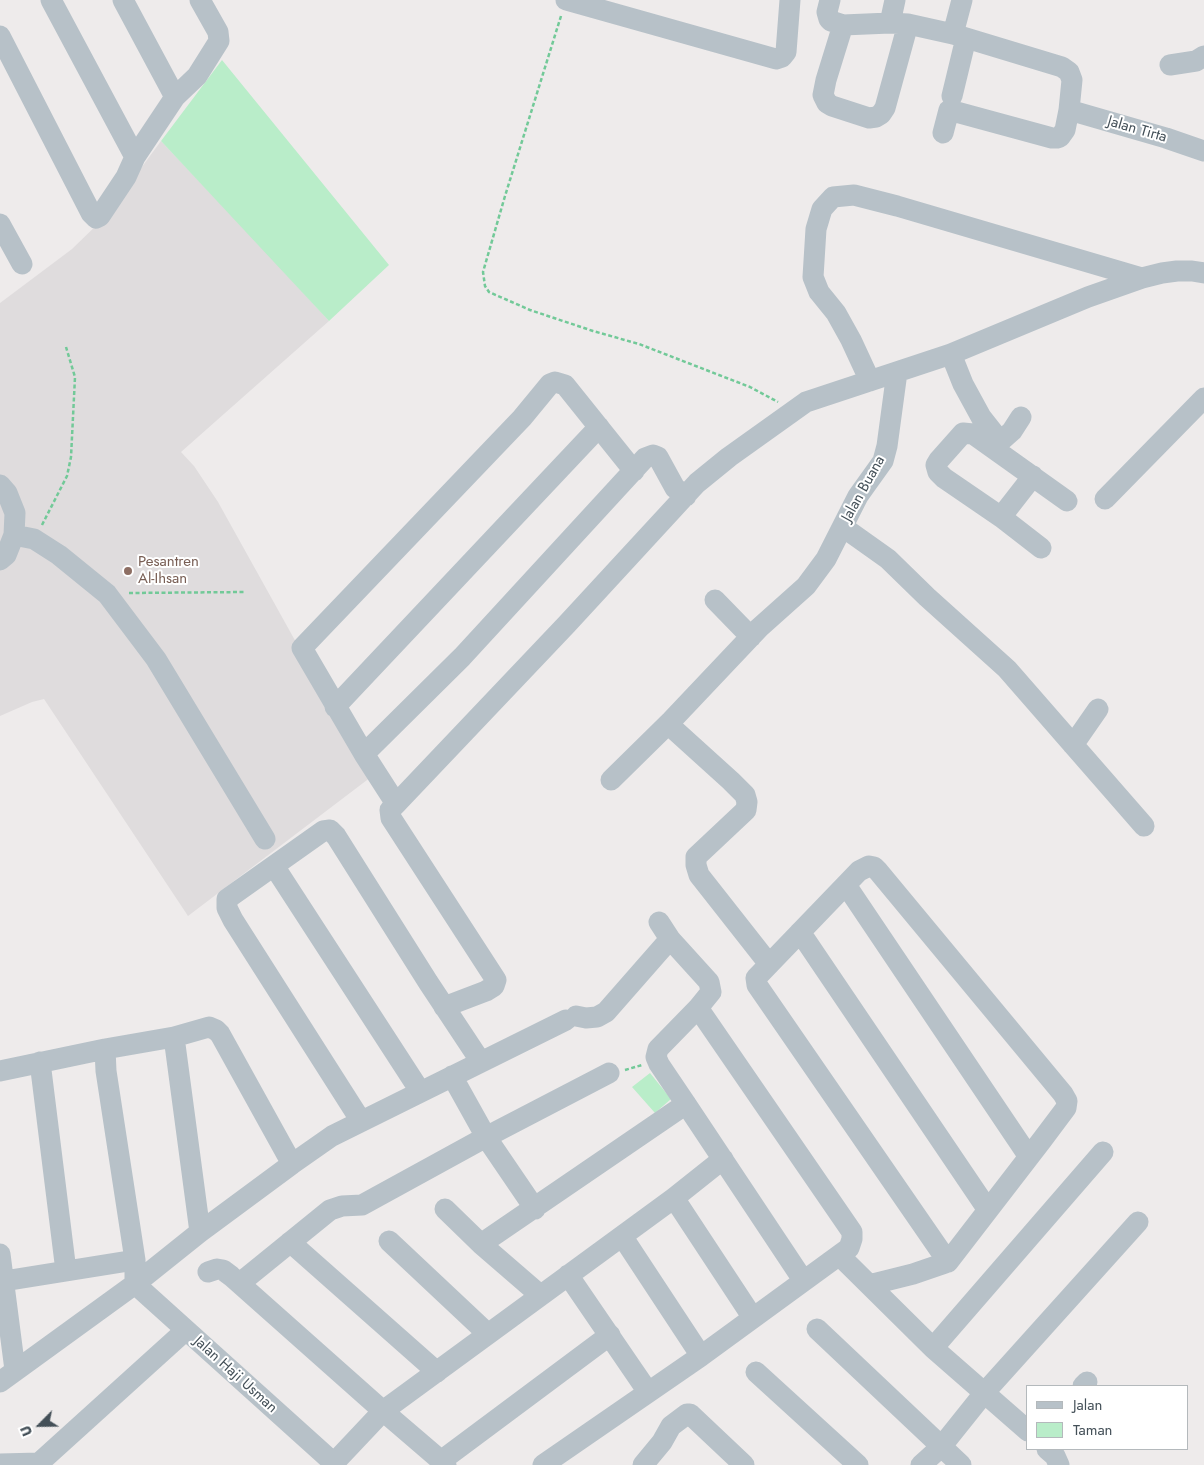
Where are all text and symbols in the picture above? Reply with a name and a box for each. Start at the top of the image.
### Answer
street label: Jalan Tirta [1105,113,1169,147]
street label: Jalan Buana [839,453,889,525]
place label: Pesantren Al-Ihsan [138,553,199,588]
marker: Pesantren Al-Ihsan [122,565,134,577]
street label: Jalan Haji Usman [190,1333,280,1417]
legend [1026,1385,1189,1450]
text: Jalan [1073,1394,1102,1416]
north arrow [15,1400,65,1450]
text: Taman [1073,1419,1112,1441]
text: U [15,1422,37,1439]

